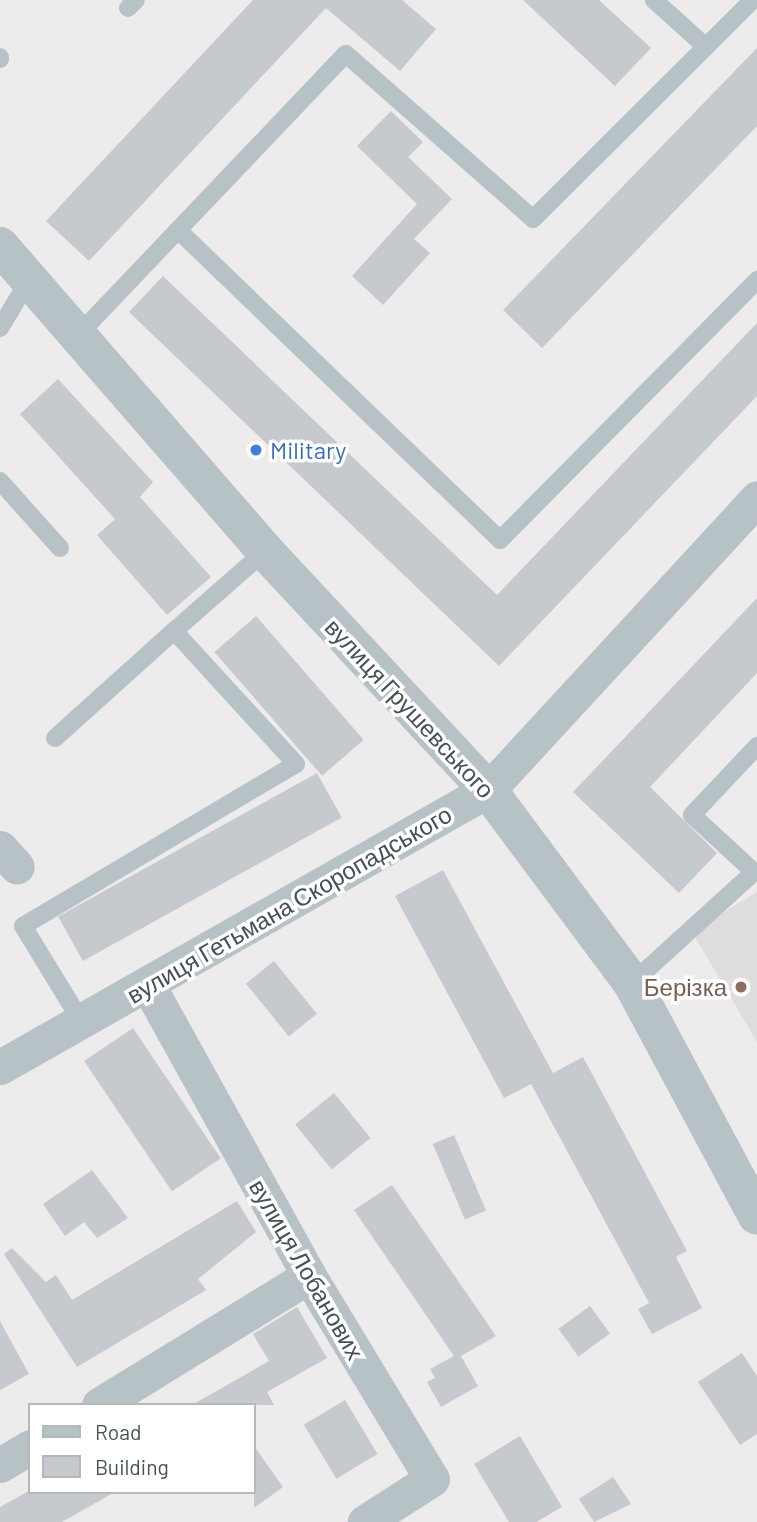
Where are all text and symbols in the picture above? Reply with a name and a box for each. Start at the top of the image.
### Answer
place label: Military [270,436,346,464]
marker: Military [248,442,264,458]
street label: вулиця Грушевського [319,612,501,804]
street label: вулиця Гетьмана Скоропадського [122,799,456,1009]
place label: Берізка [644,973,727,1001]
marker: Берізка [733,979,749,995]
street label: вулиця Лобанових [244,1174,370,1364]
legend [28,1403,256,1494]
text: Road [95,1419,141,1444]
text: Building [95,1454,169,1479]

